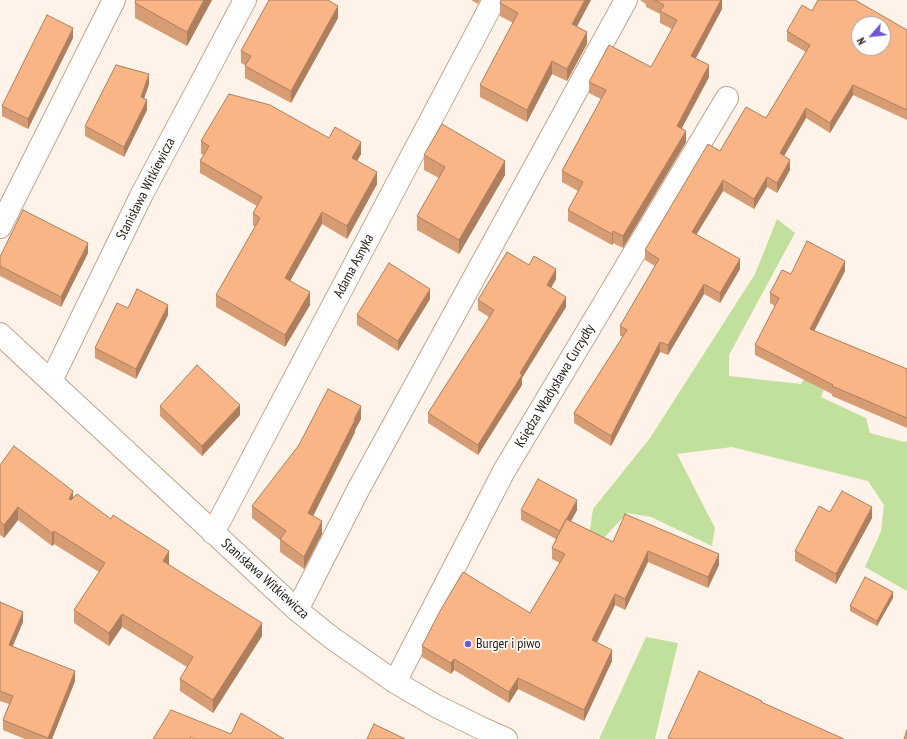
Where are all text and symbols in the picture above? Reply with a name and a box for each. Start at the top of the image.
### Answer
north arrow [851,16,891,56]
text: N [854,35,869,47]
street label: Stanisława Witkiewicza [113,135,179,243]
street label: Adama Asnyka [330,231,378,301]
street label: Księdza Władysława Curzydły [512,321,598,451]
street label: Stanisława Witkiewicza [218,535,312,623]
place label: Burger i piwo [476,636,540,652]
marker: Burger i piwo [463,639,473,649]

